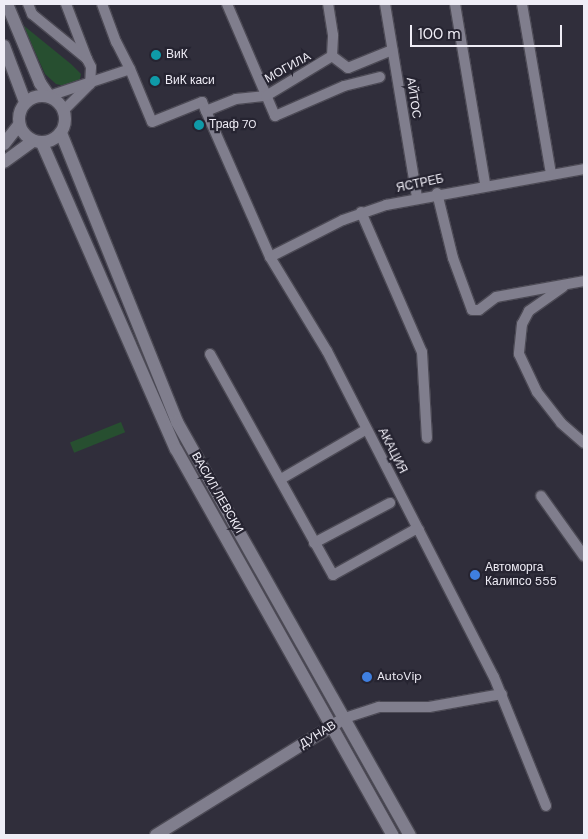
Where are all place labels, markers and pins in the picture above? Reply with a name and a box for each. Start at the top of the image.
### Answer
place label: ВиК [166,48,188,62]
marker: ВиК [150,49,162,61]
place label: ВиК каси [165,74,215,88]
marker: ВиК каси [149,75,161,87]
place label: Траф 70 [209,118,257,132]
marker: Траф 70 [193,119,205,131]
place label: Автоморга Калипсо 555 [485,561,557,589]
marker: Автоморга Калипсо 555 [469,569,481,581]
place label: AutoVip [377,670,422,684]
marker: AutoVip [361,671,373,683]

